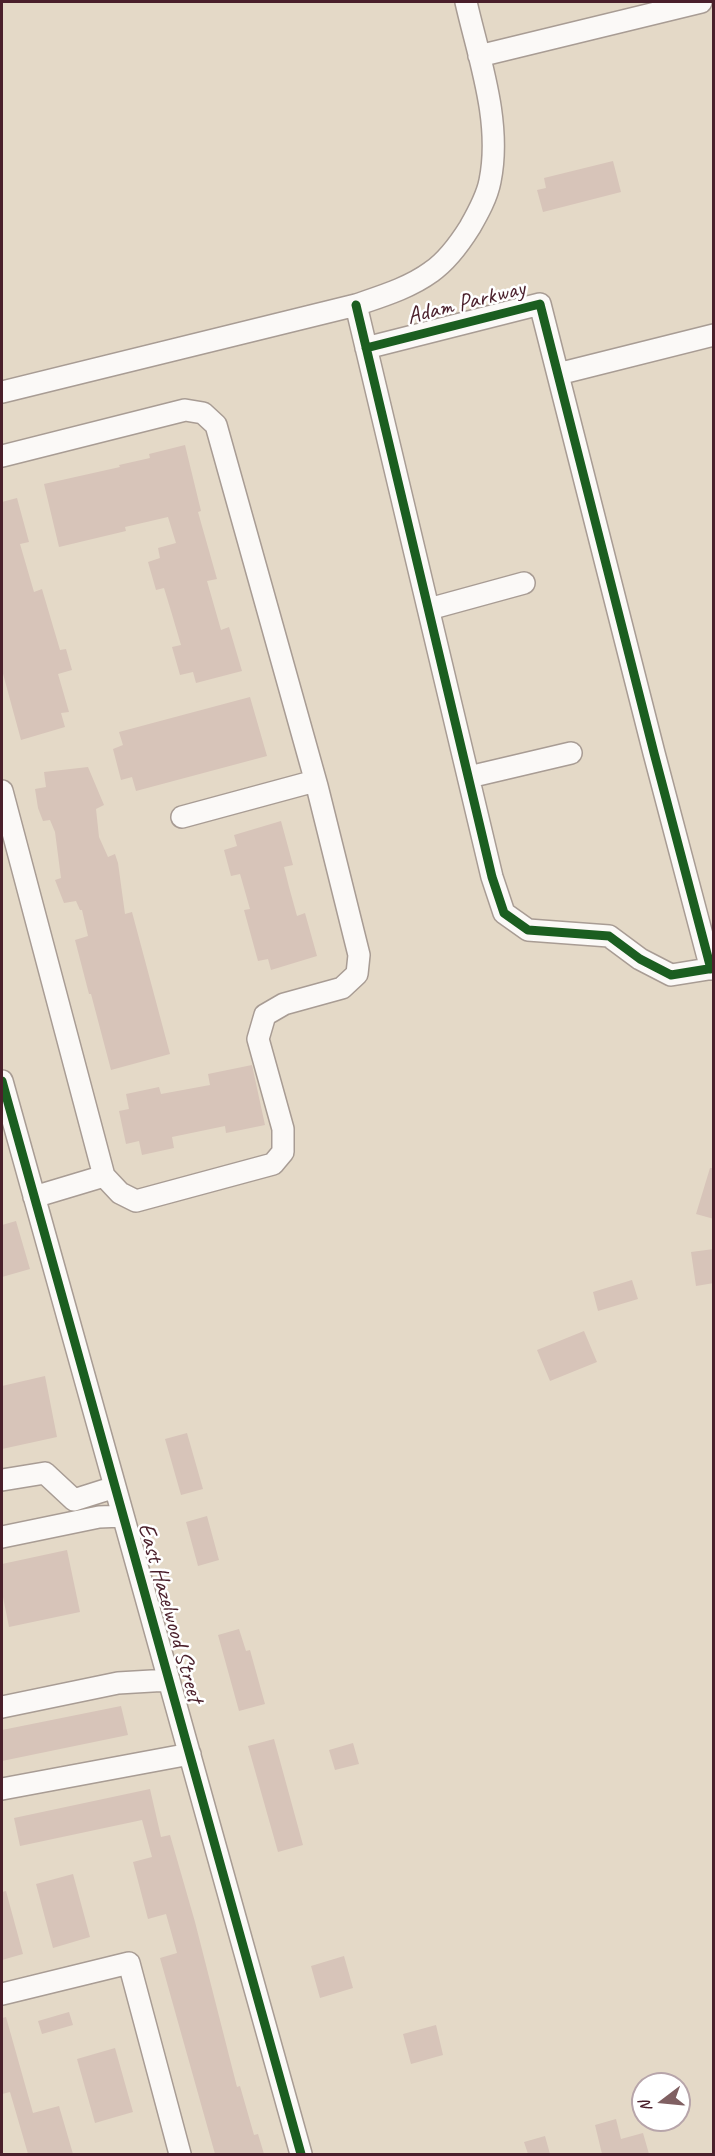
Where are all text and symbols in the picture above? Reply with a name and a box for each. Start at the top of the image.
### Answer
street label: Adam Parkway [404,274,528,332]
street label: East Hazelwood Street [131,1520,209,1706]
north arrow [631,2072,691,2132]
text: N [635,2099,657,2114]

